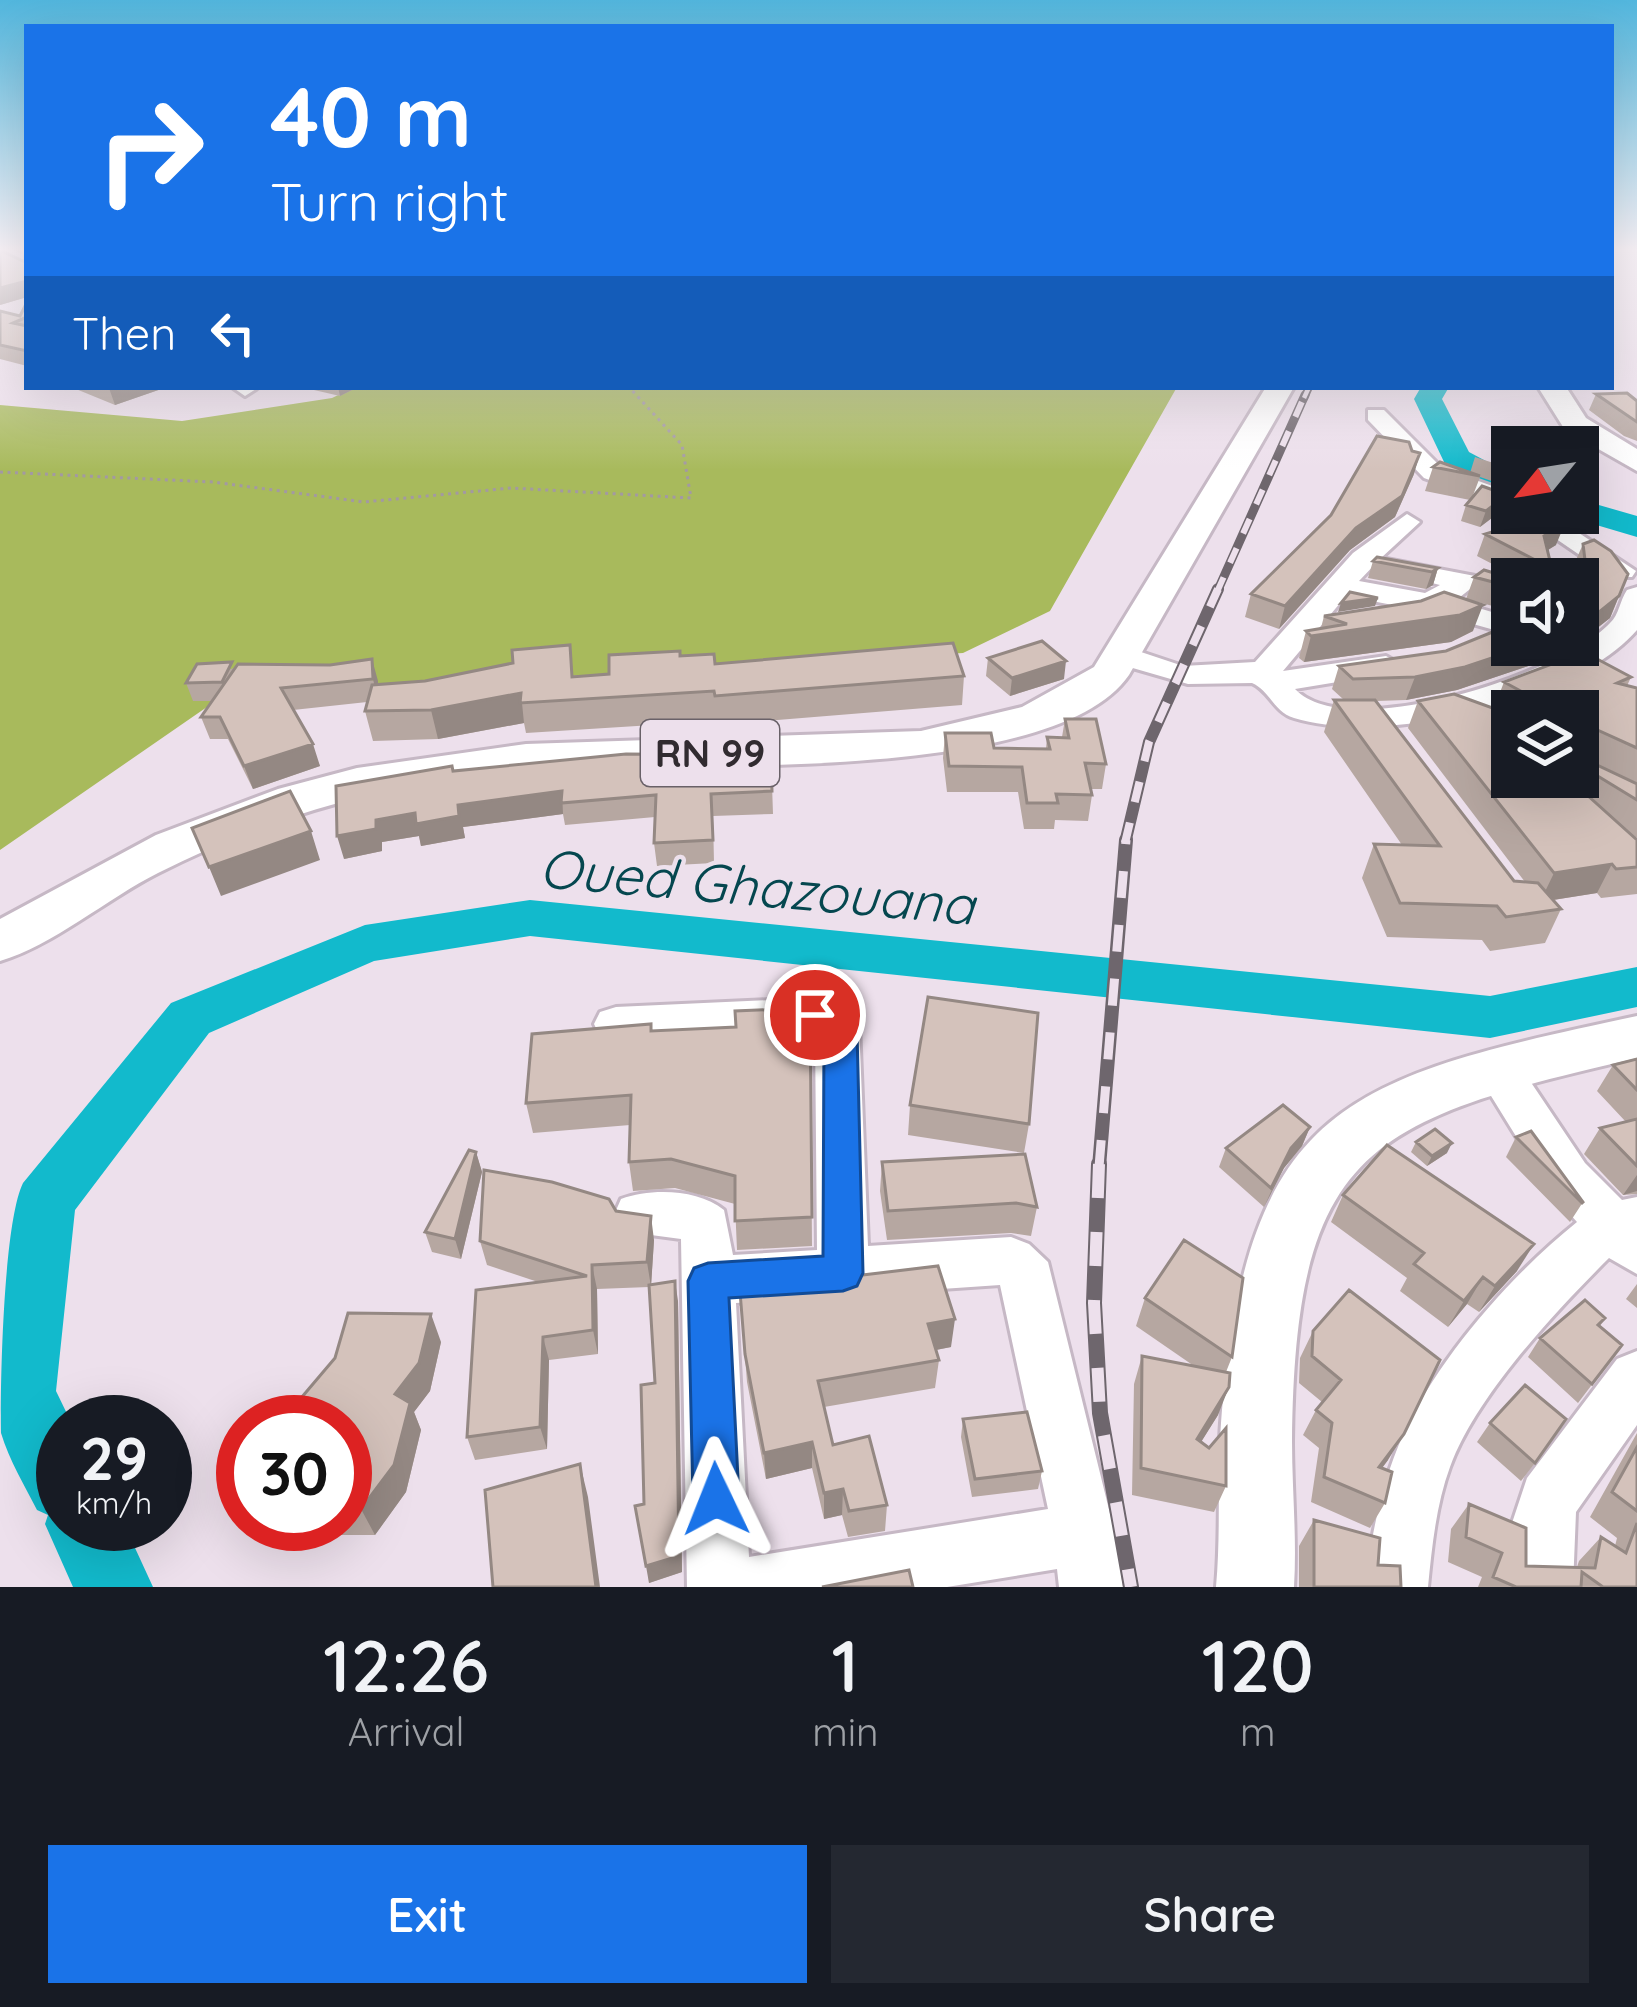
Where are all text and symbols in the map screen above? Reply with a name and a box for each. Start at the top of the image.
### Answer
text: 40 m [270,63,472,168]
icon: right [72,72,228,228]
text: Turn right [270,167,509,235]
icon: left [200,300,266,366]
text: Then [72,305,176,361]
north arrow [1491,426,1599,534]
map controls [1491,426,1599,798]
button: sound [1491,558,1599,666]
button: layers [1491,690,1599,798]
road number: RN 99 [641,720,779,786]
water label: Oued Ghazouana [537,833,981,939]
pin [764,964,866,1066]
icon: arrive [782,982,848,1048]
speed limit sign: 30 [216,1395,372,1551]
text: 29 [80,1420,148,1495]
position arrow [653,1436,779,1562]
text: km/h [76,1484,152,1522]
text: 12:26 [323,1620,489,1710]
text: 1 [832,1620,859,1710]
text: 120 [1202,1620,1314,1710]
text: Arrival [348,1707,464,1756]
text: min [812,1707,879,1756]
text: m [1240,1707,1276,1756]
button: Exit [48,1845,807,1983]
button: Share [831,1845,1589,1983]

